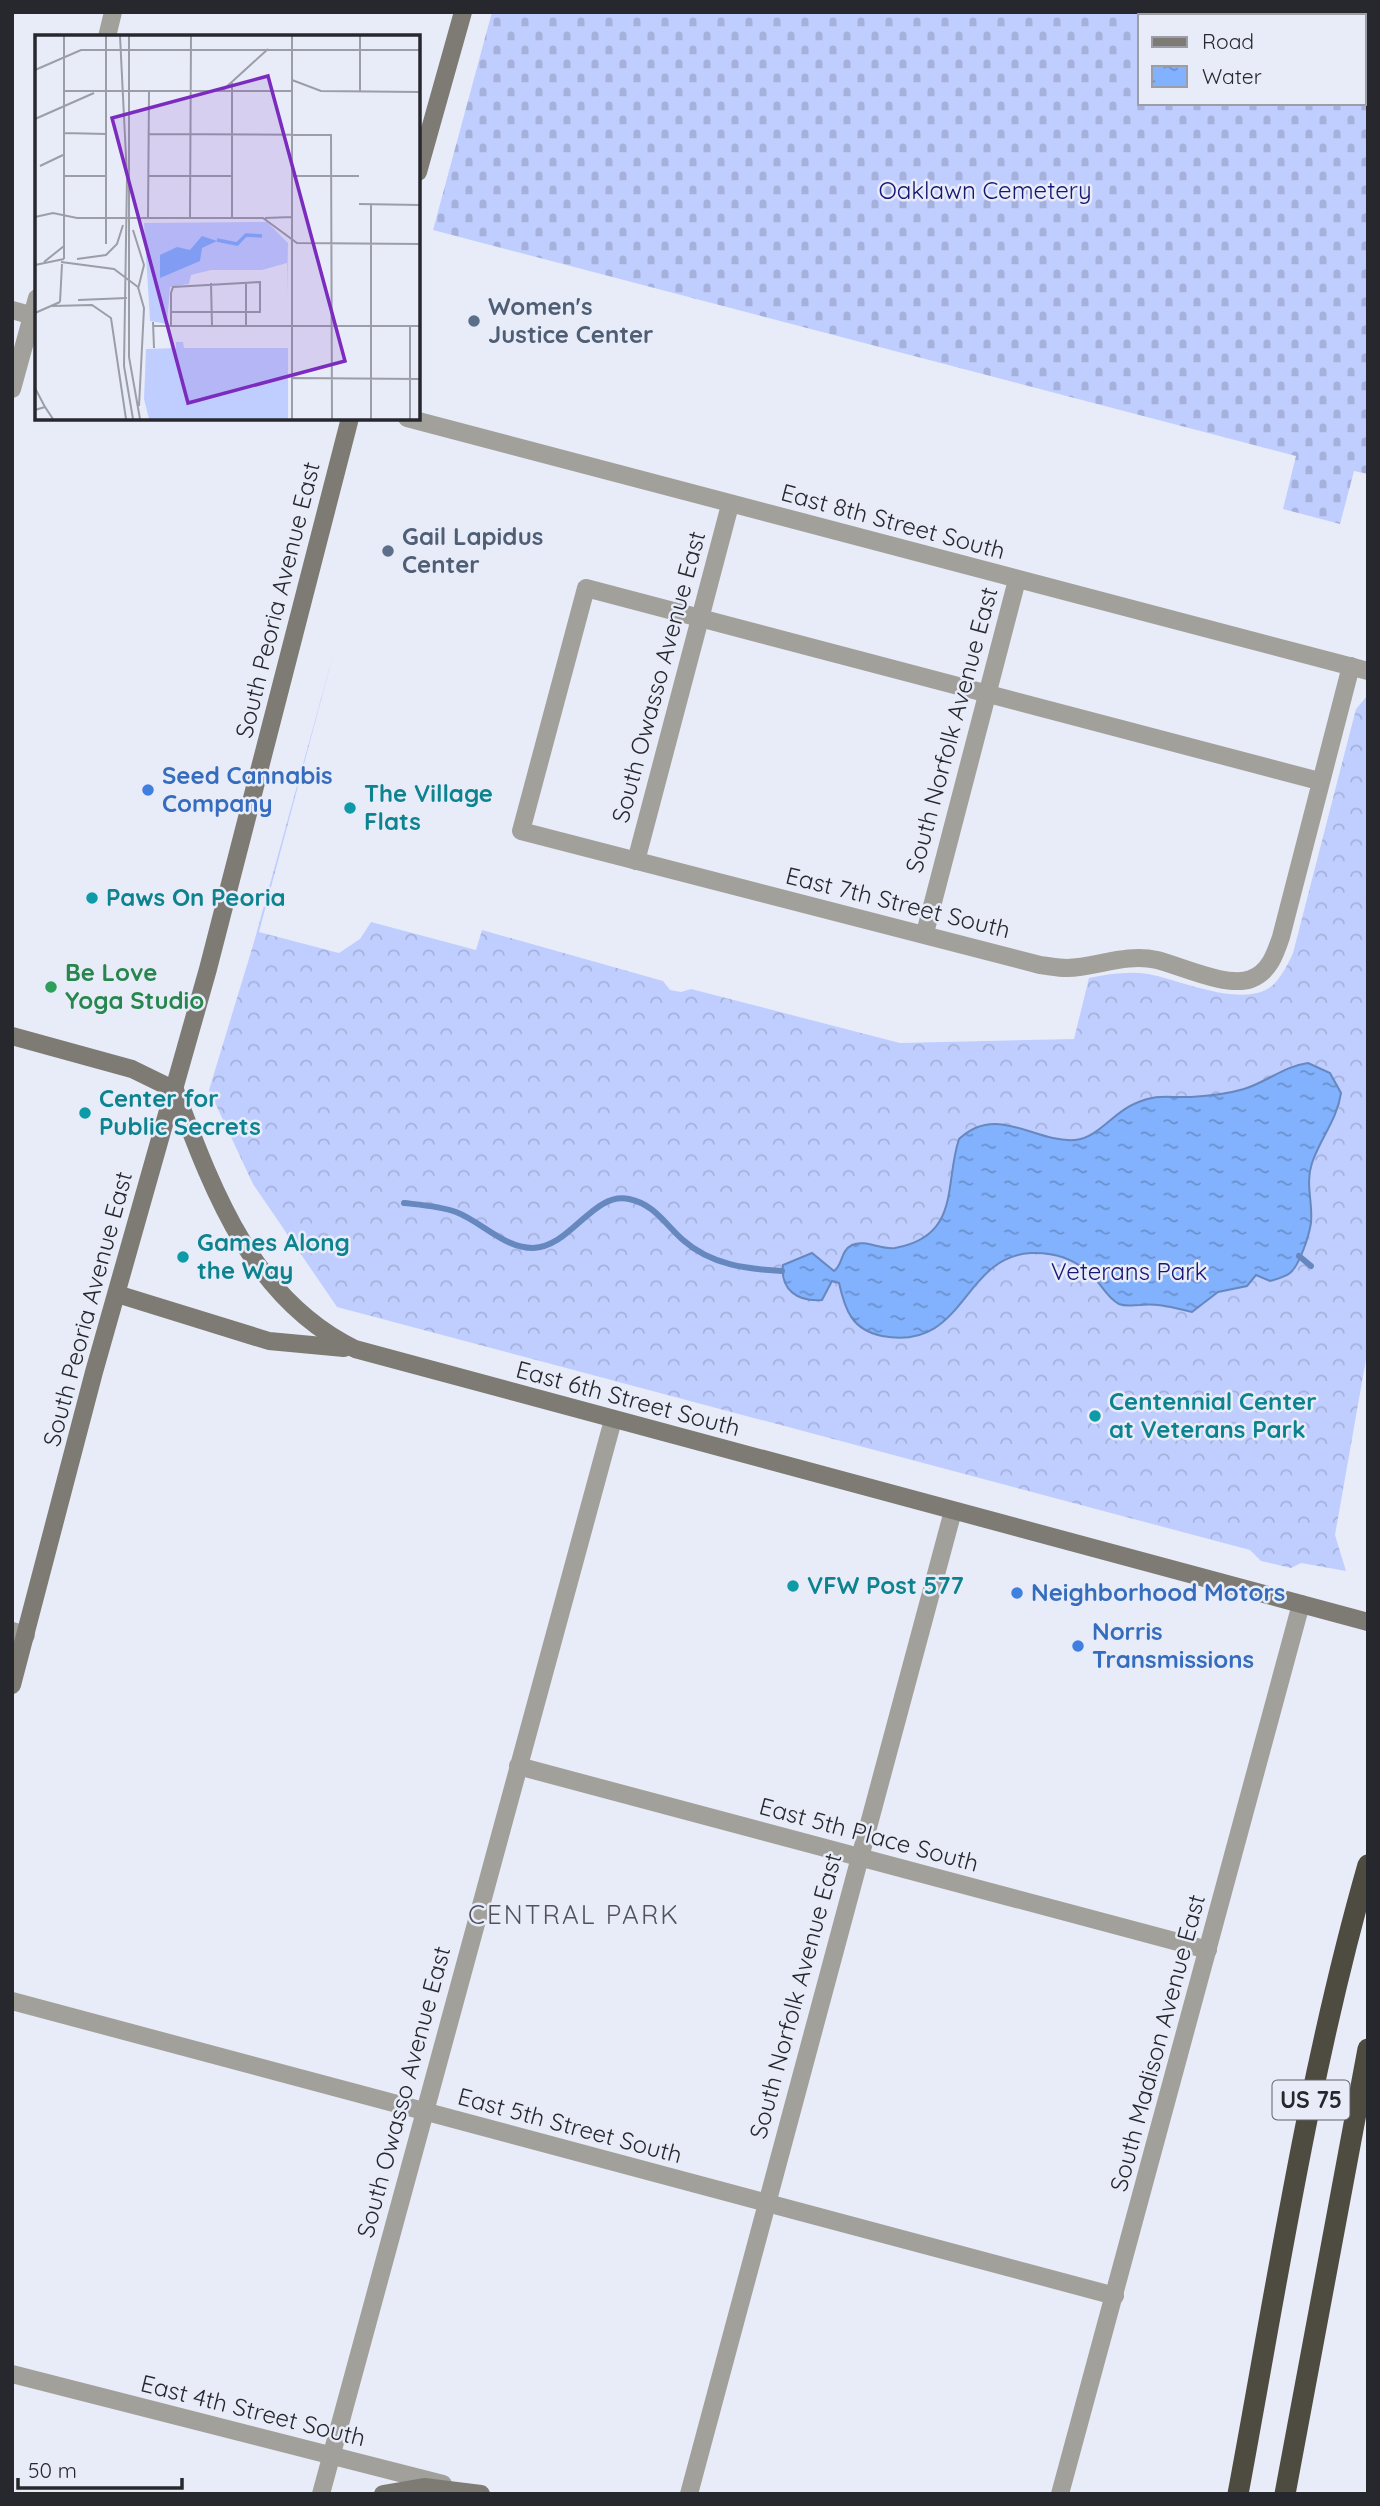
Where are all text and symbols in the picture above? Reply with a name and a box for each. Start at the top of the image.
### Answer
legend [1138,14,1366,105]
text: Road [1202,28,1254,54]
inset map [35,35,420,420]
text: Water [1202,63,1262,89]
park label: Oaklawn Cemetery [878,175,1092,205]
place label: Women's Justice Center [488,291,654,349]
marker: Women's Justice Center [466,313,482,329]
street label: South Peoria Avenue East [228,458,326,741]
street label: East 8th Street South [778,477,1009,565]
place label: Gail Lapidus Center [402,521,543,579]
street label: South Owasso Avenue East [605,528,711,826]
marker: Gail Lapidus Center [380,543,396,559]
street label: South Norfolk Avenue East [898,584,1004,876]
place label: Seed Cannabis Company [162,760,333,818]
place label: The Village Flats [364,778,493,836]
marker: Seed Cannabis Company [140,782,156,798]
marker: The Village Flats [342,800,358,816]
street label: East 7th Street South [783,860,1014,944]
place label: Paws On Peoria [106,882,286,912]
marker: Paws On Peoria [84,890,100,906]
place label: Be Love Yoga Studio [65,957,204,1015]
marker: Be Love Yoga Studio [43,979,59,995]
place label: Center for Public Secrets [99,1083,261,1141]
marker: Center for Public Secrets [77,1105,93,1121]
street label: South Peoria Avenue East [36,1168,138,1450]
place label: Games Along the Way [197,1227,350,1285]
marker: Games Along the Way [175,1249,191,1265]
park label: Veterans Park [1051,1256,1207,1286]
street label: East 6th Street South [513,1354,744,1442]
place label: Centennial Center at Veterans Park [1109,1386,1317,1444]
marker: Centennial Center at Veterans Park [1087,1408,1103,1424]
place label: VFW Post 577 [807,1570,964,1600]
place label: Neighborhood Motors [1031,1577,1285,1607]
marker: VFW Post 577 [785,1578,801,1594]
marker: Neighborhood Motors [1009,1585,1025,1601]
place label: Norris Transmissions [1092,1616,1254,1674]
marker: Norris Transmissions [1070,1638,1086,1654]
street label: East 5th Place South [756,1790,982,1878]
street label: South Norfolk Avenue East [742,1850,848,2142]
street label: South Madison Avenue East [1103,1891,1211,2195]
district label: CENTRAL PARK [468,1898,680,1931]
street label: South Owasso Avenue East [350,1943,456,2241]
road number: US 75 [1272,2080,1350,2120]
street label: East 5th Street South [455,2081,686,2169]
street label: East 4th Street South [138,2368,369,2452]
scale bar [18,2446,182,2490]
text: 50 m [28,2457,77,2483]

